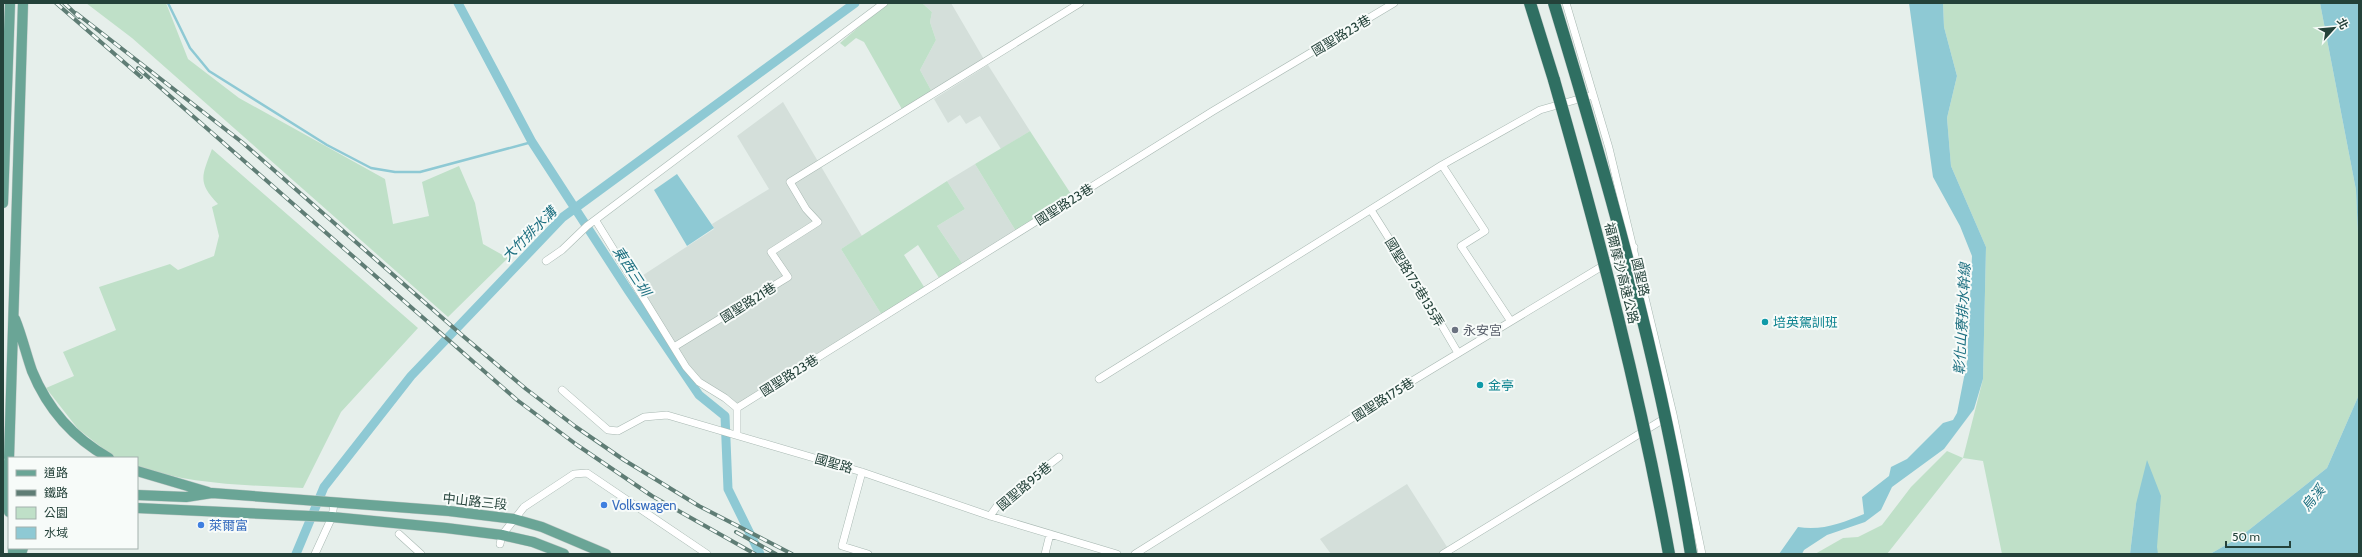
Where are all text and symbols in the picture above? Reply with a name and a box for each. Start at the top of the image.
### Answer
north arrow [2314,8,2354,48]
street label: 國聖路23巷 [1309,11,1373,59]
text: 北 [2334,15,2352,32]
street label: 國聖路23巷 [1032,180,1096,228]
water label: 大竹排水溝 [498,201,562,265]
street label: 福爾摩沙高速公路 [1602,221,1642,325]
street label: 國聖路175巷135弄 [1382,235,1448,329]
water label: 東西三圳 [609,243,656,301]
street label: 國聖路 [1629,256,1653,298]
water label: 彰化山寮排水幹線 [1950,261,1974,375]
street label: 國聖路21巷 [717,279,779,325]
place label: 培英駕訓班 [1773,314,1838,330]
marker: 培英駕訓班 [1760,317,1770,327]
place label: 永安宮 [1463,322,1502,338]
marker: 永安宮 [1450,325,1460,335]
street label: 國聖路23巷 [757,351,821,399]
street label: 國聖路175巷 [1349,374,1417,424]
place label: 金亭 [1488,377,1514,393]
marker: 金亭 [1475,380,1485,390]
street label: 國聖路 [813,450,855,476]
legend [8,457,138,549]
street label: 國聖路95巷 [993,459,1055,513]
text: 道路 [44,465,68,480]
water label: 烏溪 [2297,480,2330,515]
text: 鐵路 [44,485,68,500]
street label: 中山路三段 [442,490,508,512]
place label: Volkswagen [612,497,677,513]
marker: Volkswagen [599,500,609,510]
text: 公園 [44,505,68,520]
place label: 萊爾富 [209,517,248,533]
marker: 萊爾富 [196,520,206,530]
scale bar [2226,523,2290,549]
text: 水域 [44,525,68,540]
text: 50 m [2232,529,2260,544]

